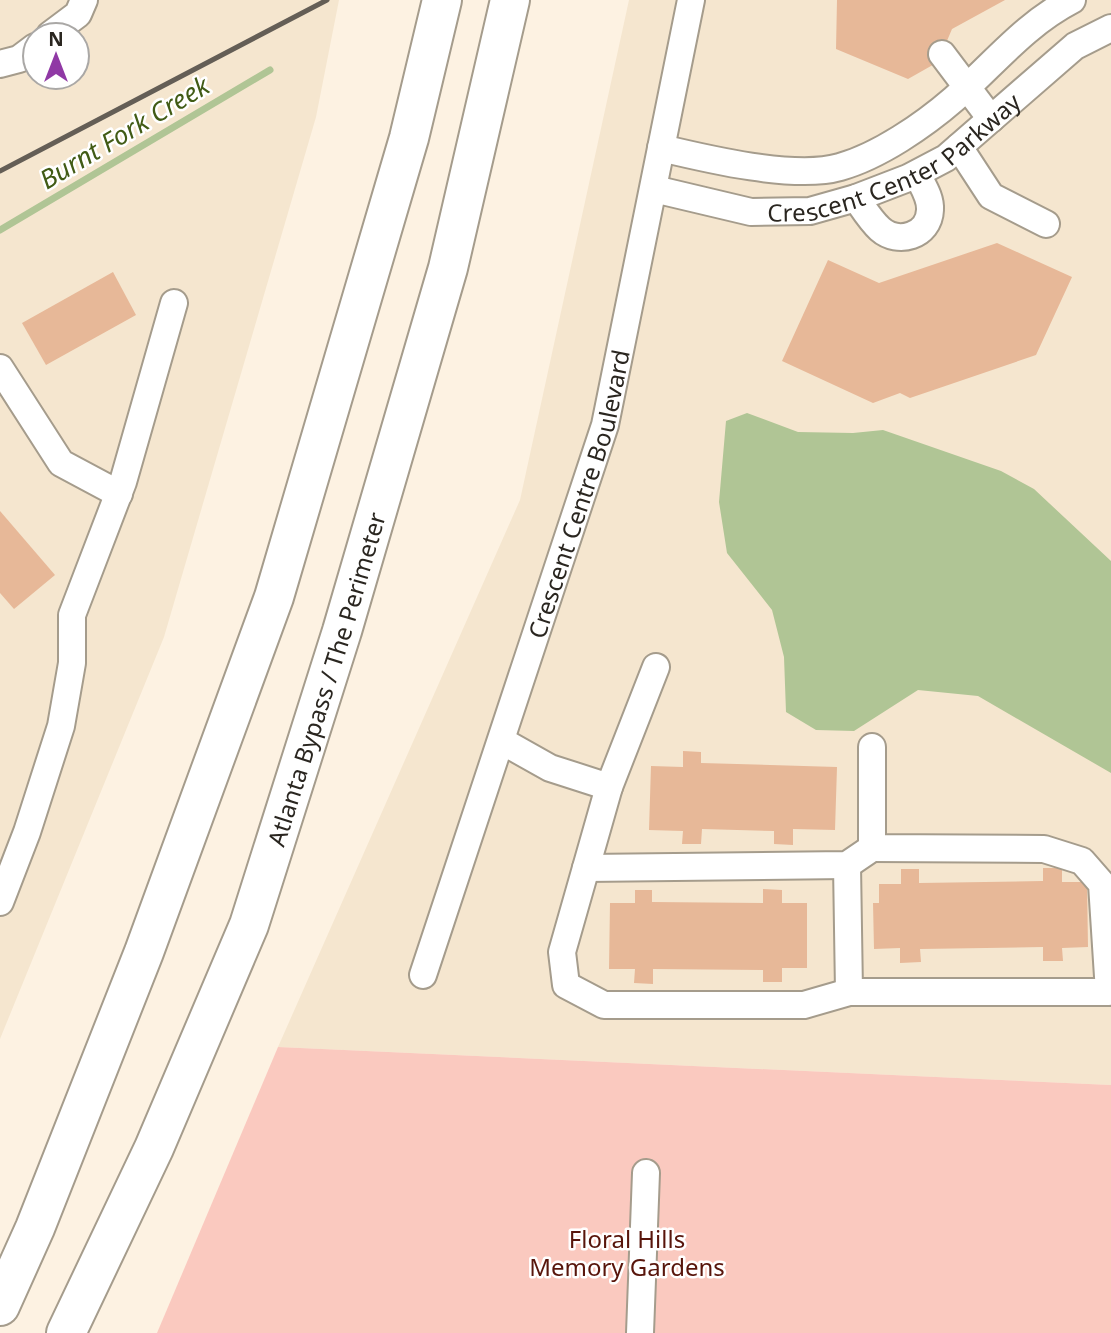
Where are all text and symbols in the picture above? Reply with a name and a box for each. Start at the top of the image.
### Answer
north arrow [21,21,91,91]
text: N [48,26,64,52]
water label: Burnt Fork Creek [32,66,217,197]
street label: Crescent Center Parkway [767,84,1027,228]
street label: Crescent Centre Boulevard [519,347,636,642]
street label: Atlanta Bypass / The Perimeter [259,508,392,850]
park label: Floral Hills Memory Gardens [529,1222,725,1283]

